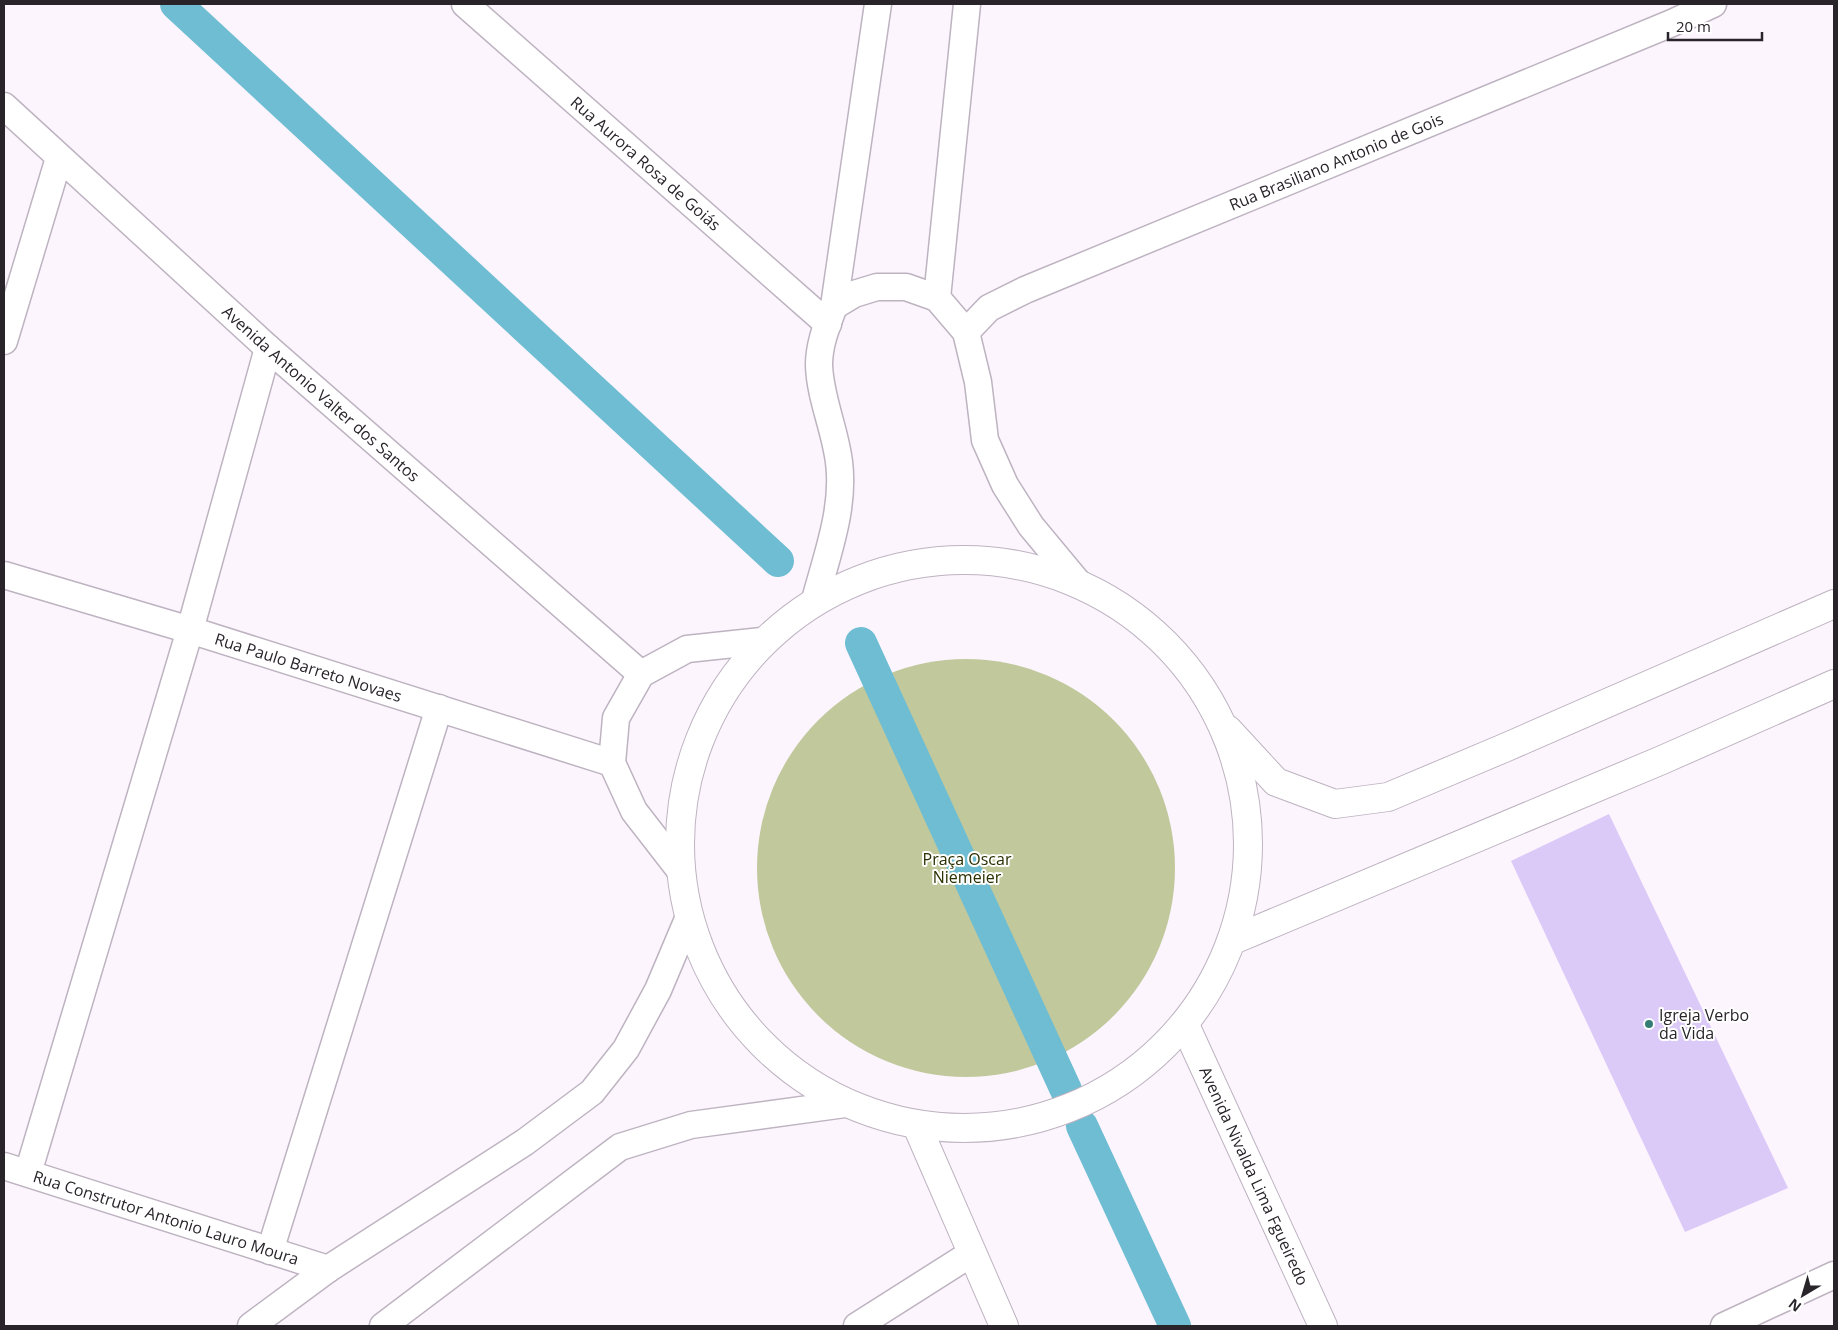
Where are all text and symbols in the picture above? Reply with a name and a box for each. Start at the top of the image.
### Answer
scale bar [1668,10,1762,42]
text: 20 m [1676,16,1711,36]
street label: Rua Aurora Rosa de Goiás [566,91,726,236]
street label: Rua Brasiliano Antonio de Gois [1226,108,1446,216]
street label: Avenida Antonio Valter dos Santos [218,301,424,487]
street label: Rua Paulo Barreto Novaes [212,628,405,707]
park label: Praça Oscar Niemeier [923,848,1012,888]
place label: Igreja Verbo da Vida [1659,1004,1749,1044]
marker: Igreja Verbo da Vida [1643,1018,1655,1030]
street label: Avenida Nivalda Lima Fgueiredo [1194,1063,1314,1289]
street label: Rua Construtor Antonio Lauro Moura [30,1165,302,1270]
north arrow [1778,1270,1828,1320]
text: N [1784,1295,1805,1317]

